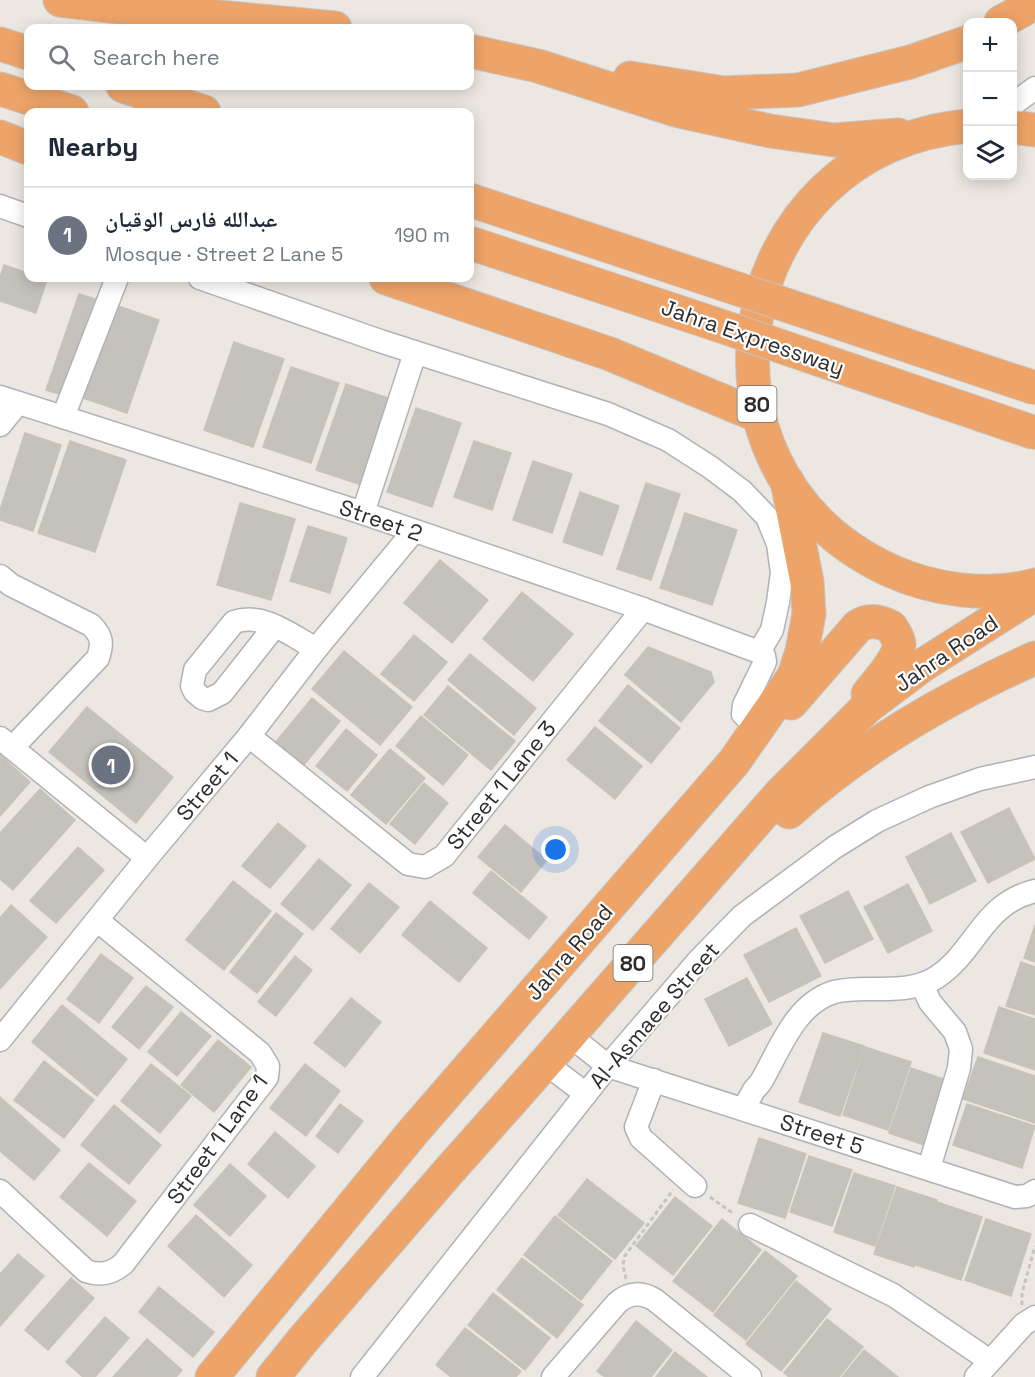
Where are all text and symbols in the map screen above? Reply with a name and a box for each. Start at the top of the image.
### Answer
map controls [963,18,1017,180]
button: + [963,18,1017,72]
search box [24,24,474,90]
icon: search [45,41,78,74]
text: Search here [93,43,220,71]
button: − [963,72,1017,126]
button: layers [963,126,1017,180]
text: Nearby [48,130,138,164]
text: عبدالله فارس الوقيان [105,205,277,233]
text: 1 [63,222,72,248]
text: 190 m [394,222,450,248]
text: Mosque · Street 2 Lane 5 [105,241,343,267]
street label: Jahra Expressway [658,293,848,381]
road number: 80 [738,386,777,422]
street label: Street 2 [336,493,426,547]
street label: Jahra Road [889,608,1003,698]
street label: Street 1 Lane 3 [440,715,562,855]
pin: 1 [92,742,130,788]
street label: Street 1 [170,746,244,826]
your location [541,835,570,864]
street label: Jahra Road [519,898,619,1006]
street label: Al-Asmaee Street [583,936,725,1094]
road number: 80 [614,945,652,981]
street label: Street 1 Lane 1 [160,1069,274,1209]
street label: Street 5 [777,1107,867,1161]

